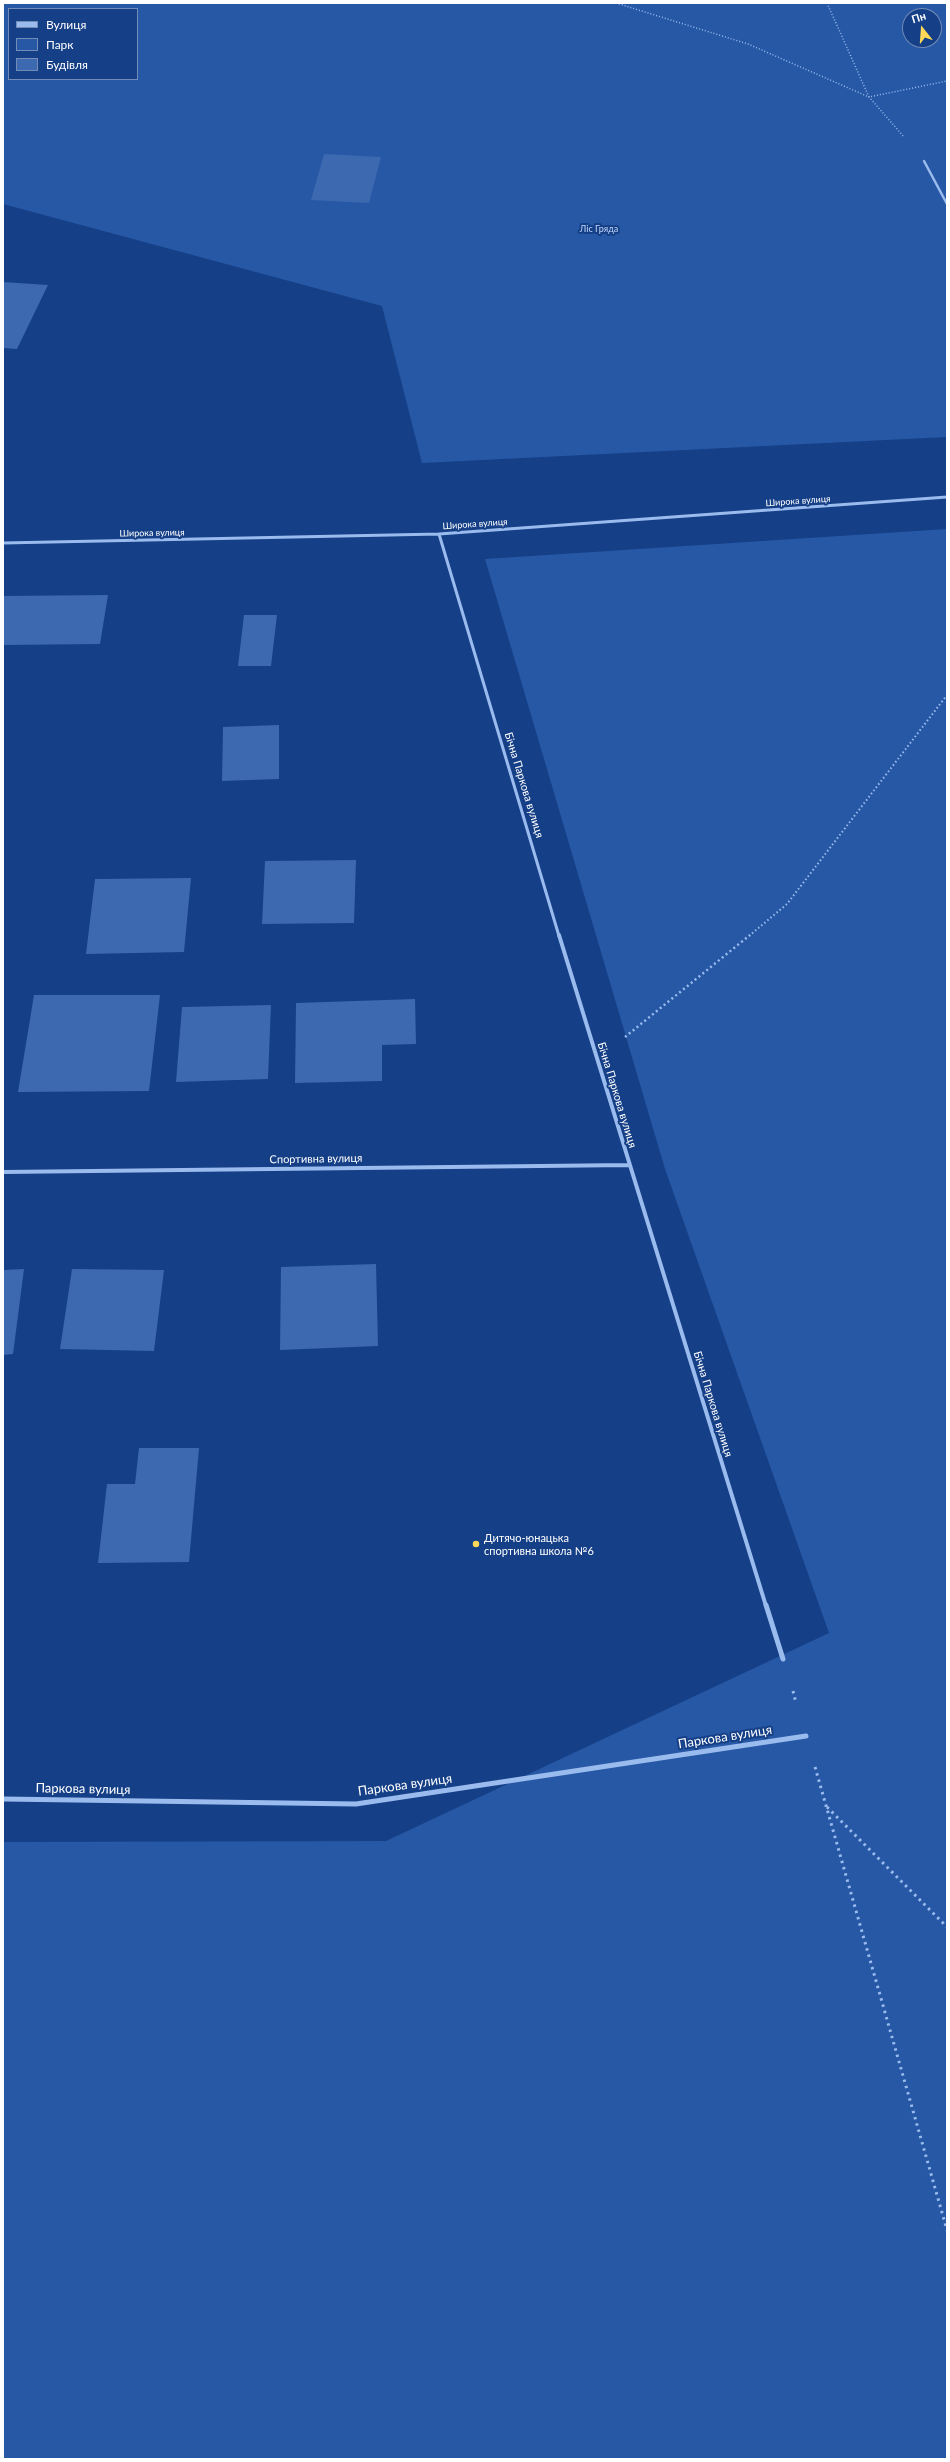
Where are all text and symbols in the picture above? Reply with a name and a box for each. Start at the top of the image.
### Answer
legend [8,8,138,80]
north arrow [902,8,942,48]
text: Пн [910,9,927,25]
text: Вулиця [46,17,86,32]
text: Парк [46,37,74,52]
text: Будівля [46,57,88,72]
park label: Ліс Гряда [580,224,618,234]
street label: Широка вулиця [765,493,831,509]
street label: Широка вулиця [442,516,508,532]
street label: Широка вулиця [119,527,185,539]
street label: Бічна Паркова вулиця [502,731,546,839]
street label: Бічна Паркова вулиця [595,1041,639,1149]
street label: Спортивна вулиця [269,1152,363,1166]
street label: Бічна Паркова вулиця [691,1350,735,1458]
place label: Дитячо-юнацька спортивна школа №6 [484,1531,594,1557]
marker: Дитячо-юнацька спортивна школа №6 [471,1539,481,1549]
street label: Паркова вулиця [677,1722,773,1752]
street label: Паркова вулиця [357,1771,453,1799]
street label: Паркова вулиця [35,1780,131,1798]

